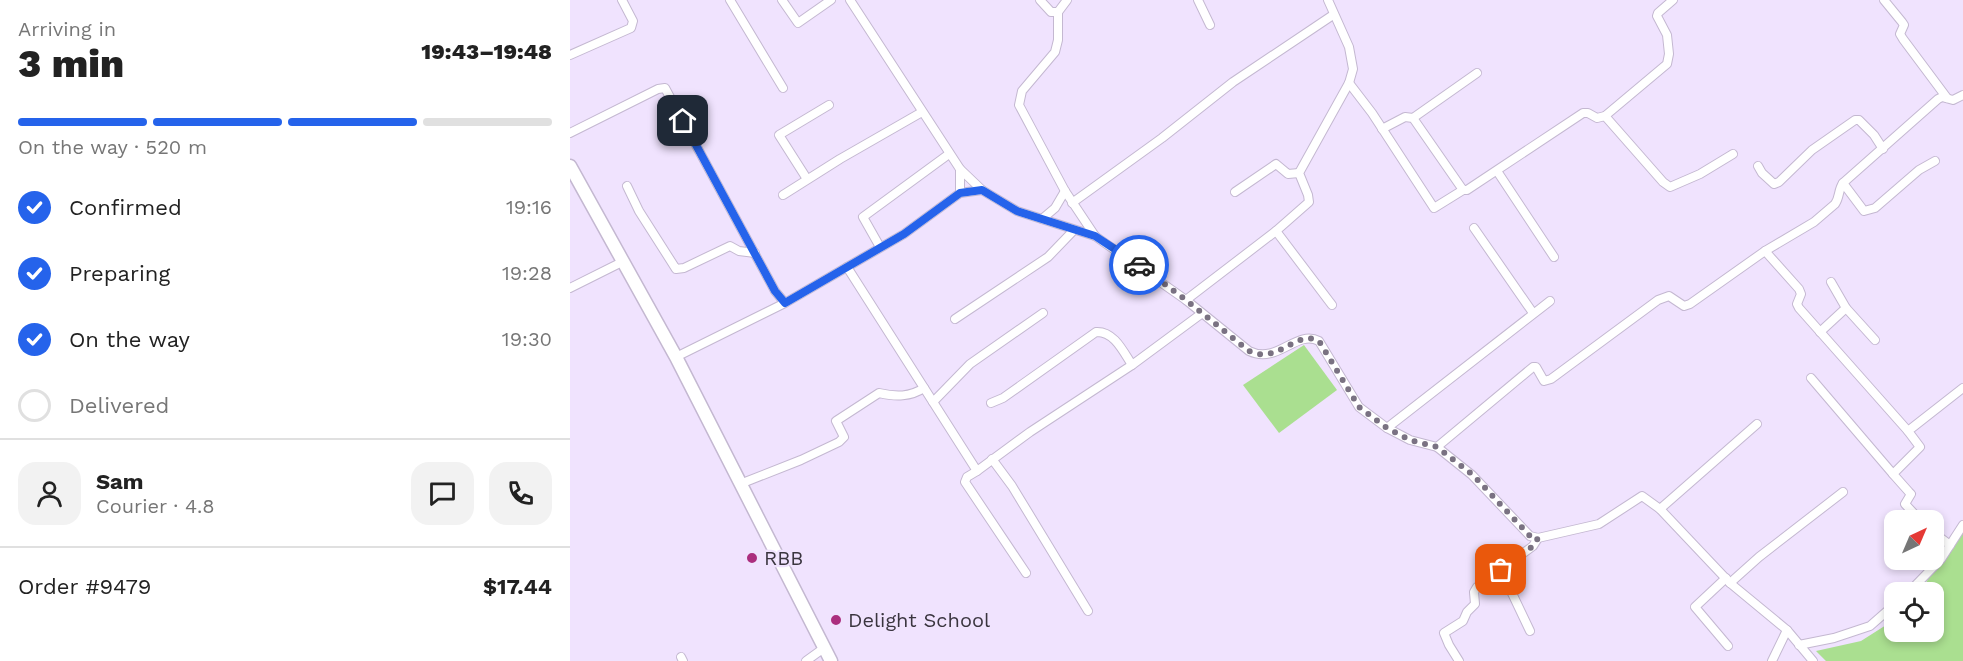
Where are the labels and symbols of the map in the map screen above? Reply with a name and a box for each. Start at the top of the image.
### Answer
pin [657,95,708,146]
courier [1109,235,1169,295]
north arrow [1884,510,1944,570]
pin [1475,544,1526,595]
place label: RBB [764,546,803,570]
marker: RBB [745,551,759,565]
place label: Delight School [848,608,990,632]
marker: Delight School [829,613,843,627]

